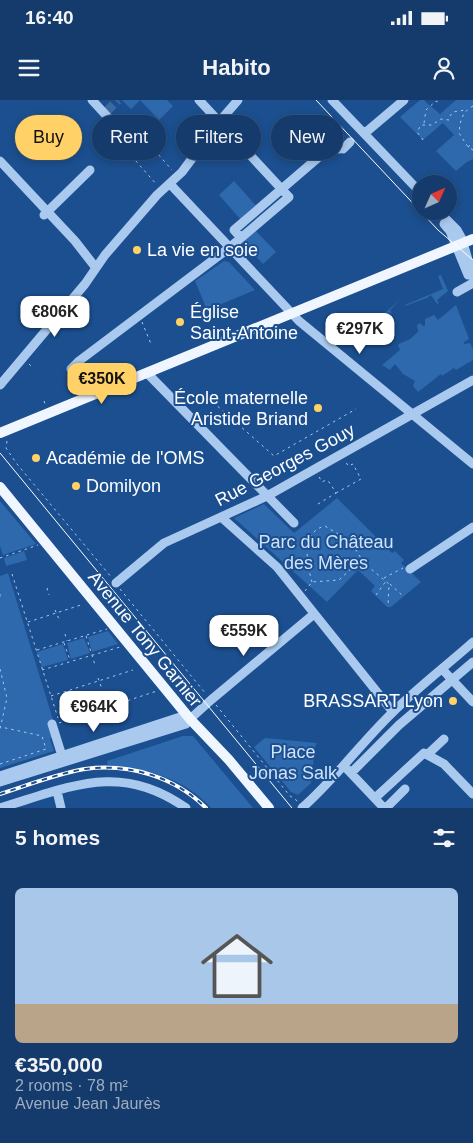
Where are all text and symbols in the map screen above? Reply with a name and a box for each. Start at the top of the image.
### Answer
text: 16:40 [25,7,74,28]
icon: menu [15,54,43,82]
icon: person [430,54,458,82]
text: Habito [202,55,271,80]
chip: Buy [15,115,82,160]
chip: Rent [92,115,166,160]
chip: Filters [176,115,261,160]
chip: New [271,115,343,160]
north arrow [412,175,458,220]
map controls [412,175,457,220]
place label: La vie en soie [147,240,258,260]
marker: La vie en soie [131,244,143,256]
pin: €806K [20,296,90,338]
place label: Église Saint-Antoine [190,302,298,343]
text: €806K [31,303,79,320]
pin: €297K [325,312,395,355]
marker: Église Saint-Antoine [174,316,186,328]
text: €297K [336,320,384,337]
pin: €350K [67,362,137,405]
text: €350K [78,370,126,387]
place label: École maternelle Aristide Briand [174,388,308,429]
marker: École maternelle Aristide Briand [312,402,324,414]
street label: Rue Georges Gouy [212,420,358,510]
place label: Académie de l'OMS [46,448,205,468]
marker: Académie de l'OMS [30,452,42,464]
place label: Domilyon [86,476,161,496]
marker: Domilyon [70,480,82,492]
park label: Parc du Château des Mères [258,532,394,573]
street label: Avenue Tony Garnier [84,567,206,711]
pin: €559K [209,614,279,657]
text: €559K [220,622,268,639]
pin: €964K [59,690,129,733]
place label: BRASSART Lyon [303,691,443,711]
marker: BRASSART Lyon [447,695,459,707]
text: €964K [70,698,118,715]
park label: Place Jonas Salk [249,742,338,783]
icon: filters [430,824,458,852]
text: 5 homes [15,826,100,849]
icon: home [192,921,282,1011]
text: €350,000 [15,1053,103,1076]
text: 2 rooms · 78 m² [15,1077,128,1094]
text: Avenue Jean Jaurès [15,1095,161,1112]

